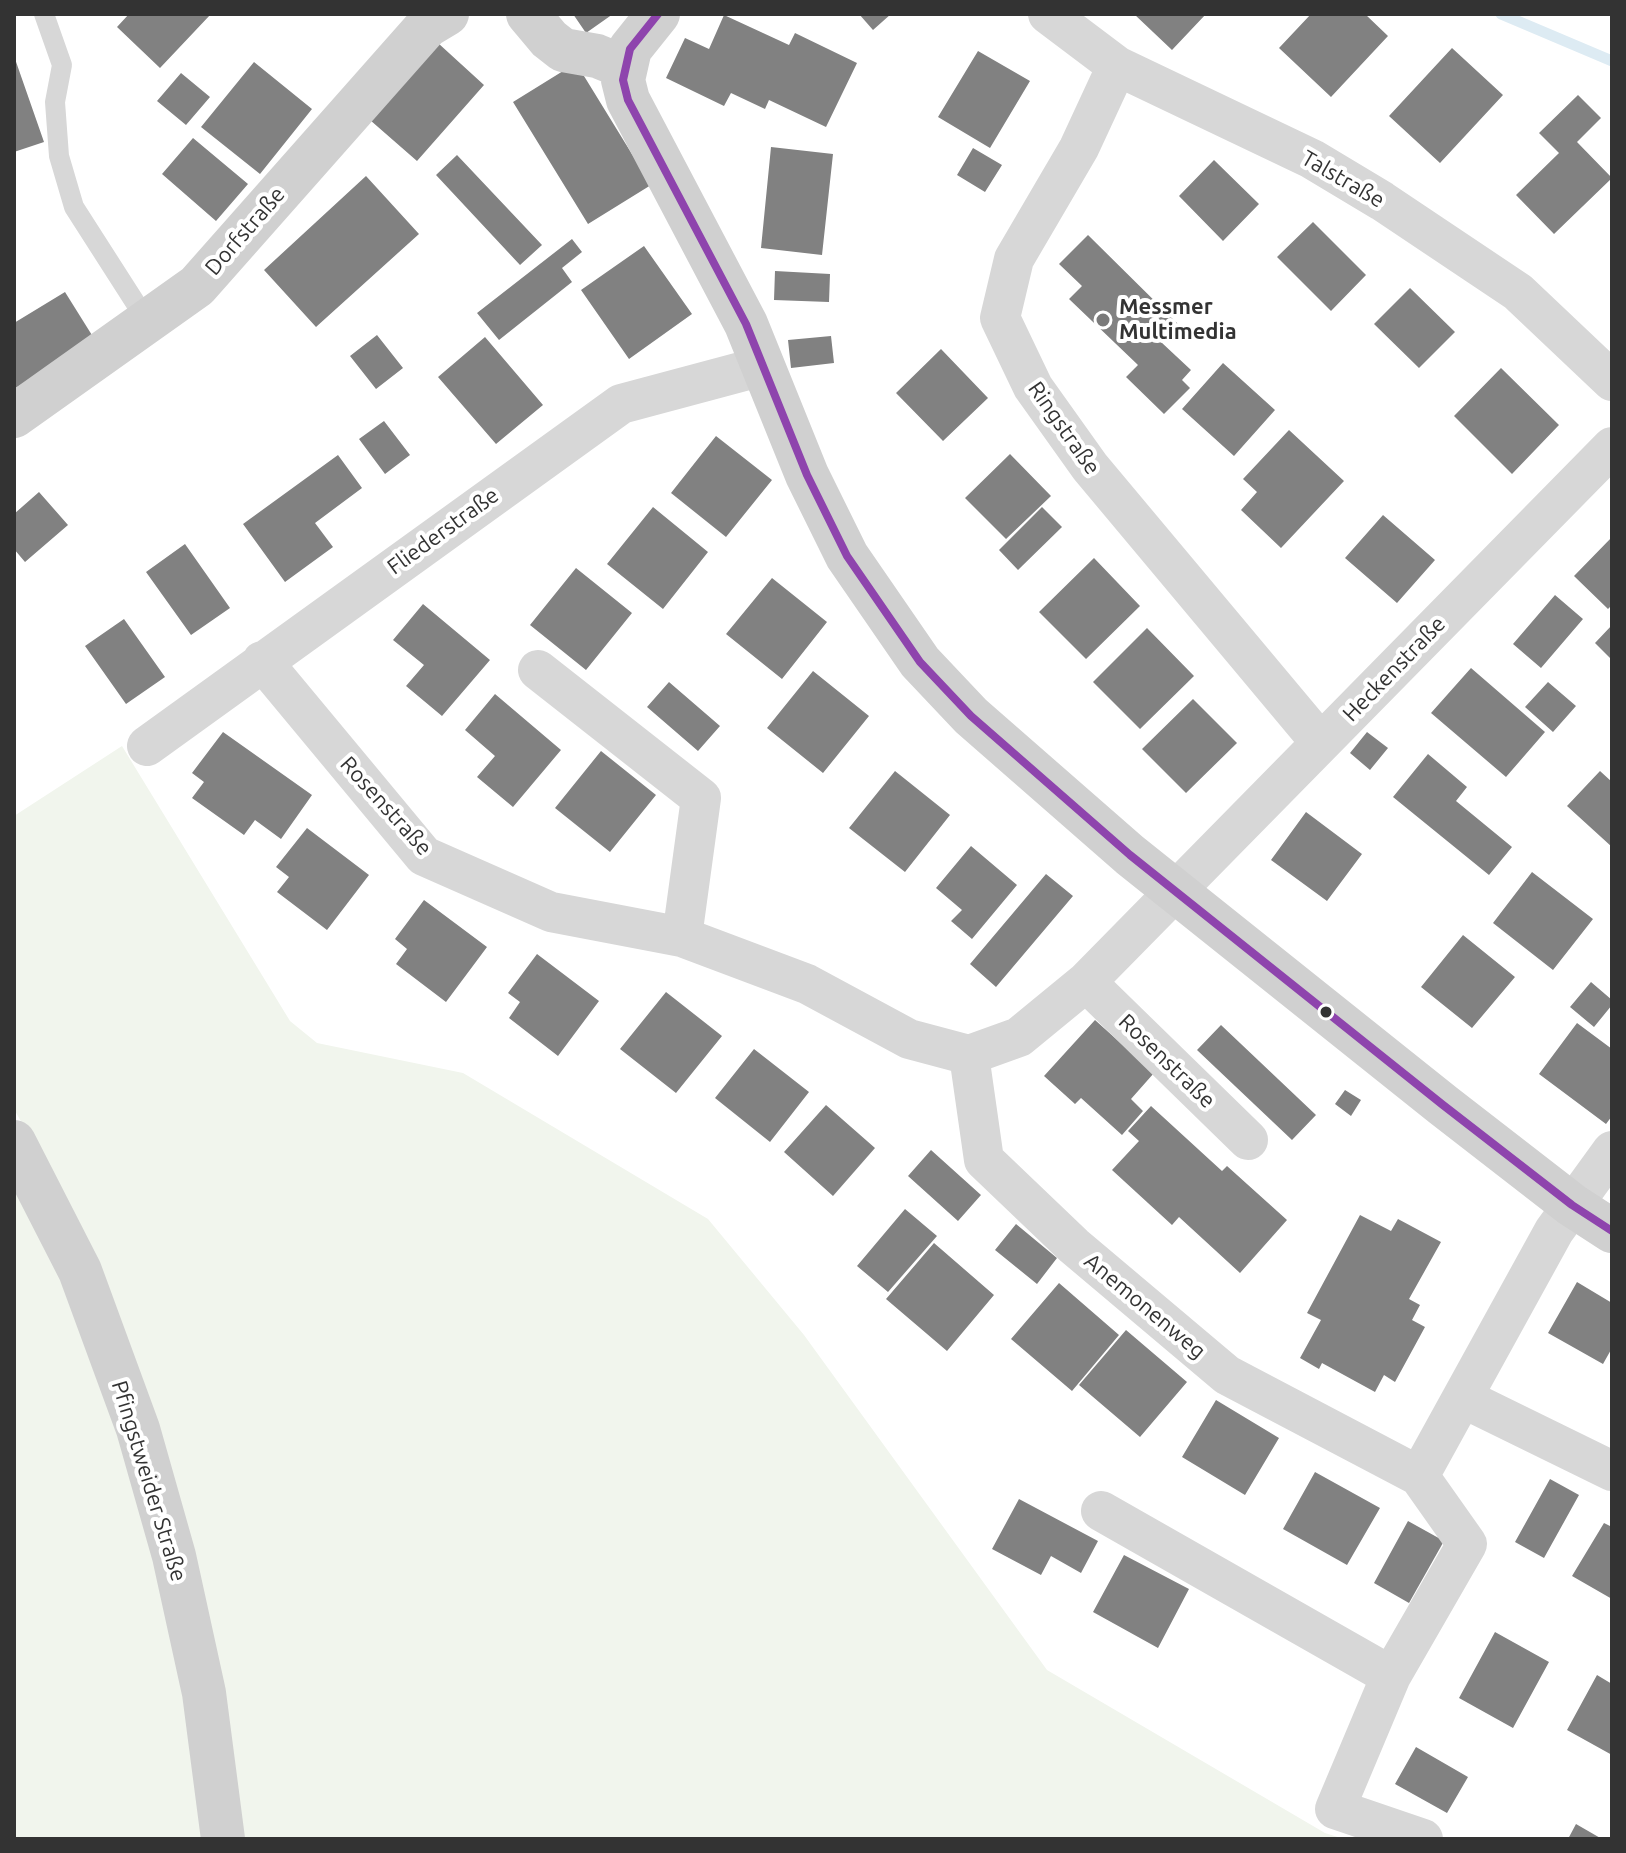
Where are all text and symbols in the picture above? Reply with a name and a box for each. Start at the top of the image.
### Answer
street label: Talstraße [1297,145,1389,213]
street label: Dorfstraße [199,181,291,281]
place label: Messmer Multimedia [1119,294,1237,346]
marker: Messmer Multimedia [1094,311,1112,329]
street label: Ringstraße [1022,376,1106,480]
street label: Fliederstraße [382,482,504,580]
street label: Heckenstraße [1337,611,1451,727]
street label: Rosenstraße [335,751,437,861]
unlabelled marker [1318,1004,1334,1020]
street label: Rosenstraße [1113,1008,1221,1114]
street label: Anemonenweg [1079,1248,1211,1364]
street label: Pfingstweider Straße [106,1377,192,1585]

